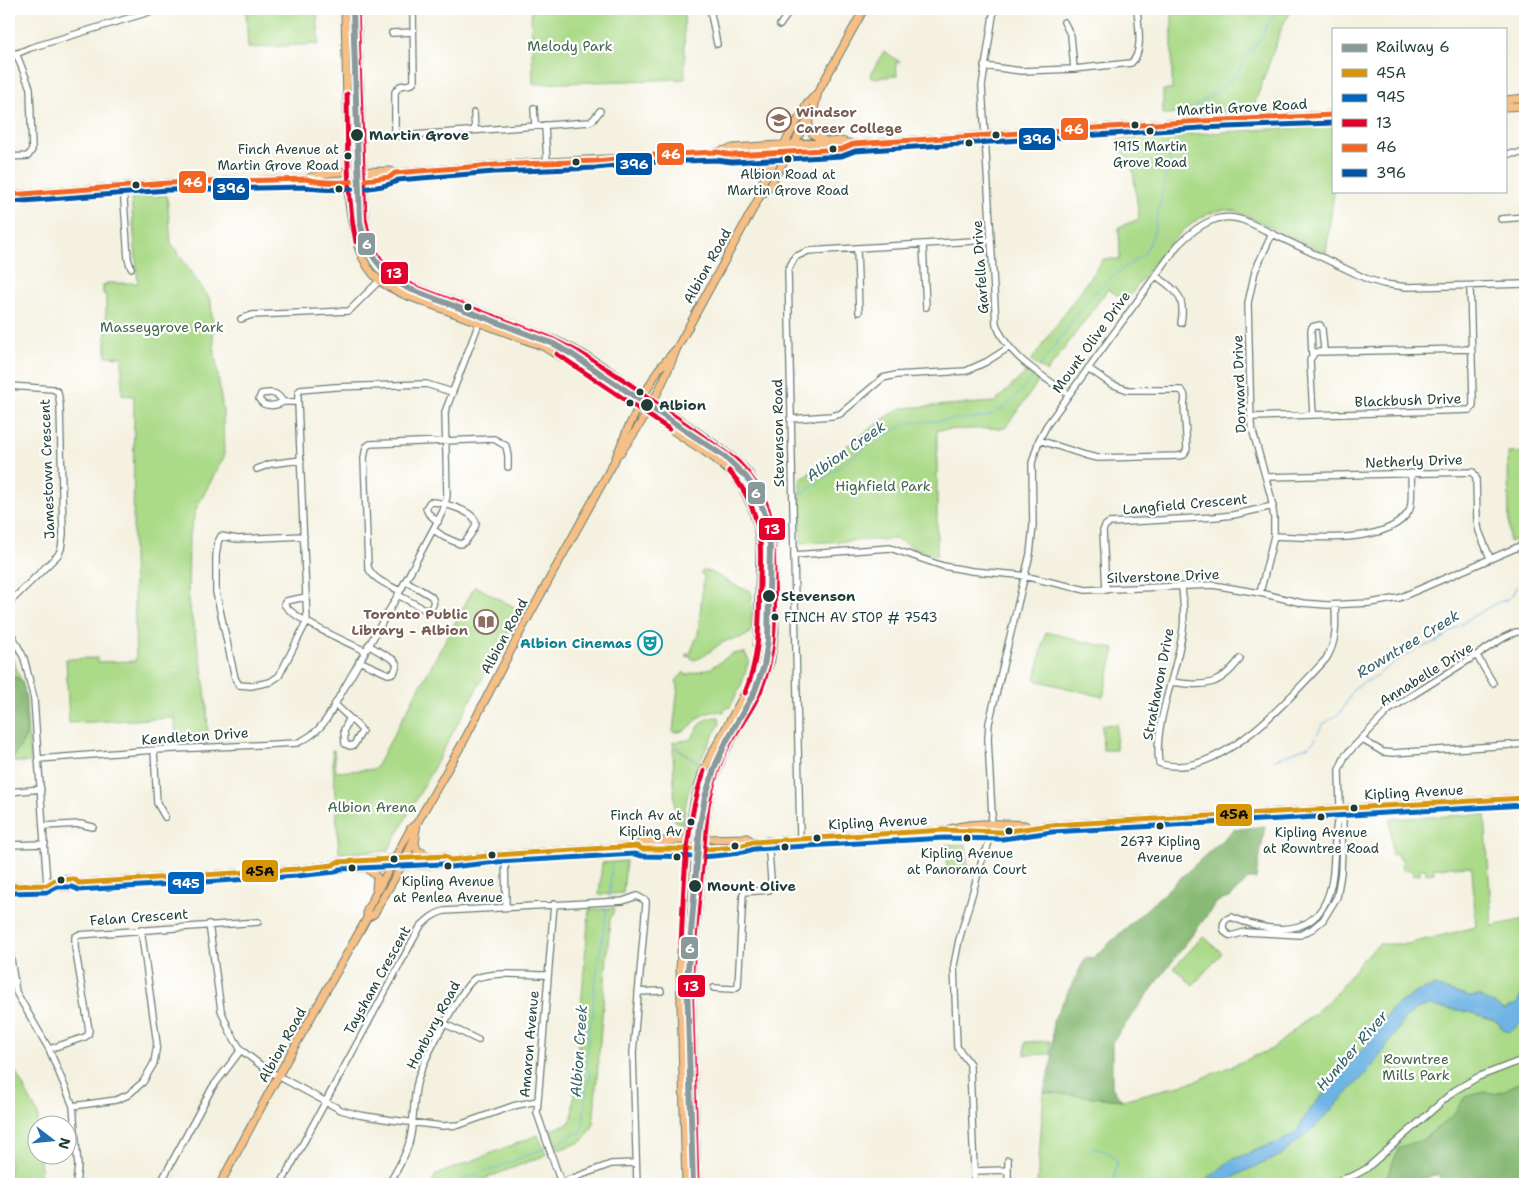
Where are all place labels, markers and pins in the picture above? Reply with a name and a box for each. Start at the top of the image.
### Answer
place label: Windsor Career College [796,103,902,137]
school or university icon: Windsor Career College [766,107,792,133]
unlabelled marker [1130,120,1140,130]
place label: Martin Grove [369,126,469,144]
marker: 1915 Martin Grove Road [1145,126,1155,136]
marker: Martin Grove [349,127,365,143]
unlabelled marker [991,130,1001,140]
unlabelled marker [964,138,974,148]
place label: 1915 Martin Grove Road [1113,138,1187,171]
place label: Finch Avenue at Martin Grove Road [217,141,339,174]
unlabelled marker [828,144,838,154]
marker: Finch Avenue at Martin Grove Road [343,151,353,161]
marker: Albion Road at Martin Grove Road [783,154,793,164]
unlabelled marker [571,157,581,167]
place label: Albion Road at Martin Grove Road [727,166,849,199]
unlabelled marker [131,180,141,190]
unlabelled marker [334,184,344,194]
unlabelled marker [463,302,473,312]
unlabelled marker [635,387,645,397]
place label: Albion [659,396,706,414]
marker: Albion [639,397,655,413]
unlabelled marker [625,398,635,408]
place label: Stevenson [781,587,855,605]
marker: Stevenson [761,588,777,604]
place label: Toronto Public Library - Albion [352,605,468,639]
library icon: Toronto Public Library - Albion [473,609,499,635]
place label: FINCH AV STOP # 7543 [784,609,938,626]
marker: FINCH AV STOP # 7543 [770,612,780,622]
theatre icon: Albion Cinemas [637,630,663,656]
place label: Albion Cinemas [520,634,632,652]
unlabelled marker [1349,803,1359,813]
place label: Finch Av at Kipling Av [610,807,682,840]
marker: Kipling Avenue at Rowntree Road [1316,812,1326,822]
marker: Finch Av at Kipling Av [686,817,696,827]
marker: 2677 Kipling Avenue [1155,821,1165,831]
place label: Kipling Avenue at Rowntree Road [1263,824,1379,857]
unlabelled marker [1004,826,1014,836]
unlabelled marker [812,833,822,843]
marker: Kipling Avenue at Panorama Court [962,833,972,843]
place label: 2677 Kipling Avenue [1120,833,1200,866]
unlabelled marker [730,841,740,851]
unlabelled marker [780,842,790,852]
place label: Kipling Avenue at Panorama Court [907,845,1027,878]
unlabelled marker [487,850,497,860]
unlabelled marker [672,852,682,862]
unlabelled marker [389,854,399,864]
marker: Kipling Avenue at Penlea Avenue [443,861,453,871]
unlabelled marker [347,863,357,873]
place label: Kipling Avenue at Penlea Avenue [393,873,503,906]
unlabelled marker [56,875,66,885]
place label: Mount Olive [707,877,796,895]
marker: Mount Olive [687,878,703,894]

